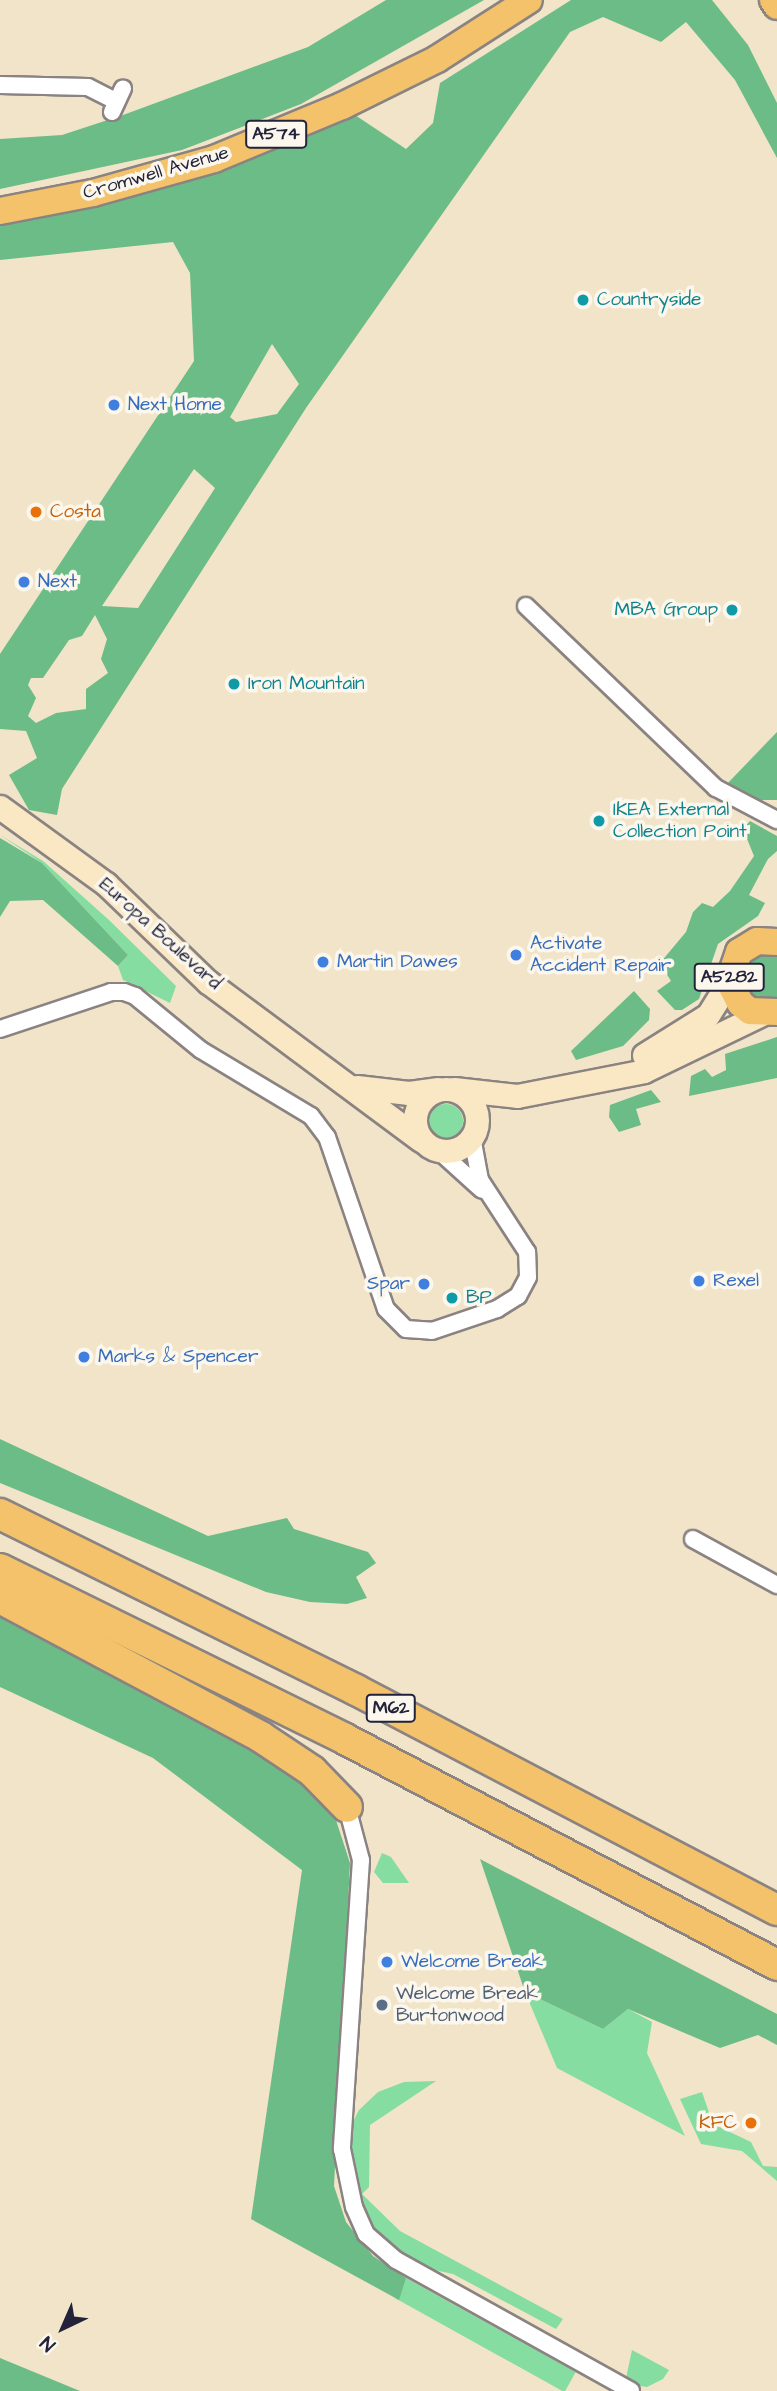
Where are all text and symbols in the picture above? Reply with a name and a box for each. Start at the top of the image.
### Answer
road number: A574 [244,119,308,148]
street label: Cromwell Avenue [81,141,231,205]
place label: Countryside [597,289,701,311]
marker: Countryside [575,292,591,308]
place label: Next Home [128,394,222,416]
marker: Next Home [106,397,122,413]
place label: Costa [50,501,101,523]
marker: Costa [28,504,44,520]
place label: Next [38,571,77,593]
marker: Next [16,574,32,590]
place label: MBA Group [614,599,718,621]
marker: MBA Group [724,602,740,618]
place label: Iron Mountain [248,673,364,695]
marker: Iron Mountain [226,676,242,692]
place label: IKEA External Collection Point [613,799,747,843]
marker: IKEA External Collection Point [591,813,607,829]
street label: Europa Boulevard [94,873,226,995]
place label: Activate Accident Repair [530,933,671,977]
marker: Activate Accident Repair [508,947,524,963]
place label: Martin Dawes [337,951,458,973]
marker: Martin Dawes [315,954,331,970]
road number: A5282 [692,962,766,992]
place label: Rexel [713,1270,759,1292]
place label: Spar [367,1273,410,1295]
marker: Rexel [691,1273,707,1289]
marker: Spar [416,1276,432,1292]
place label: BP [466,1287,492,1309]
marker: BP [444,1290,460,1306]
place label: Marks & Spencer [98,1346,258,1368]
marker: Marks & Spencer [76,1349,92,1365]
road number: M62 [365,1694,417,1722]
place label: Welcome Break [401,1951,543,1973]
marker: Welcome Break [379,1954,395,1970]
place label: Welcome Break Burtonwood [396,1983,538,2027]
marker: Welcome Break Burtonwood [374,1997,390,2013]
place label: KFC [699,2112,737,2134]
marker: KFC [743,2115,759,2131]
north arrow [28,2293,98,2363]
text: N [34,2330,62,2357]

